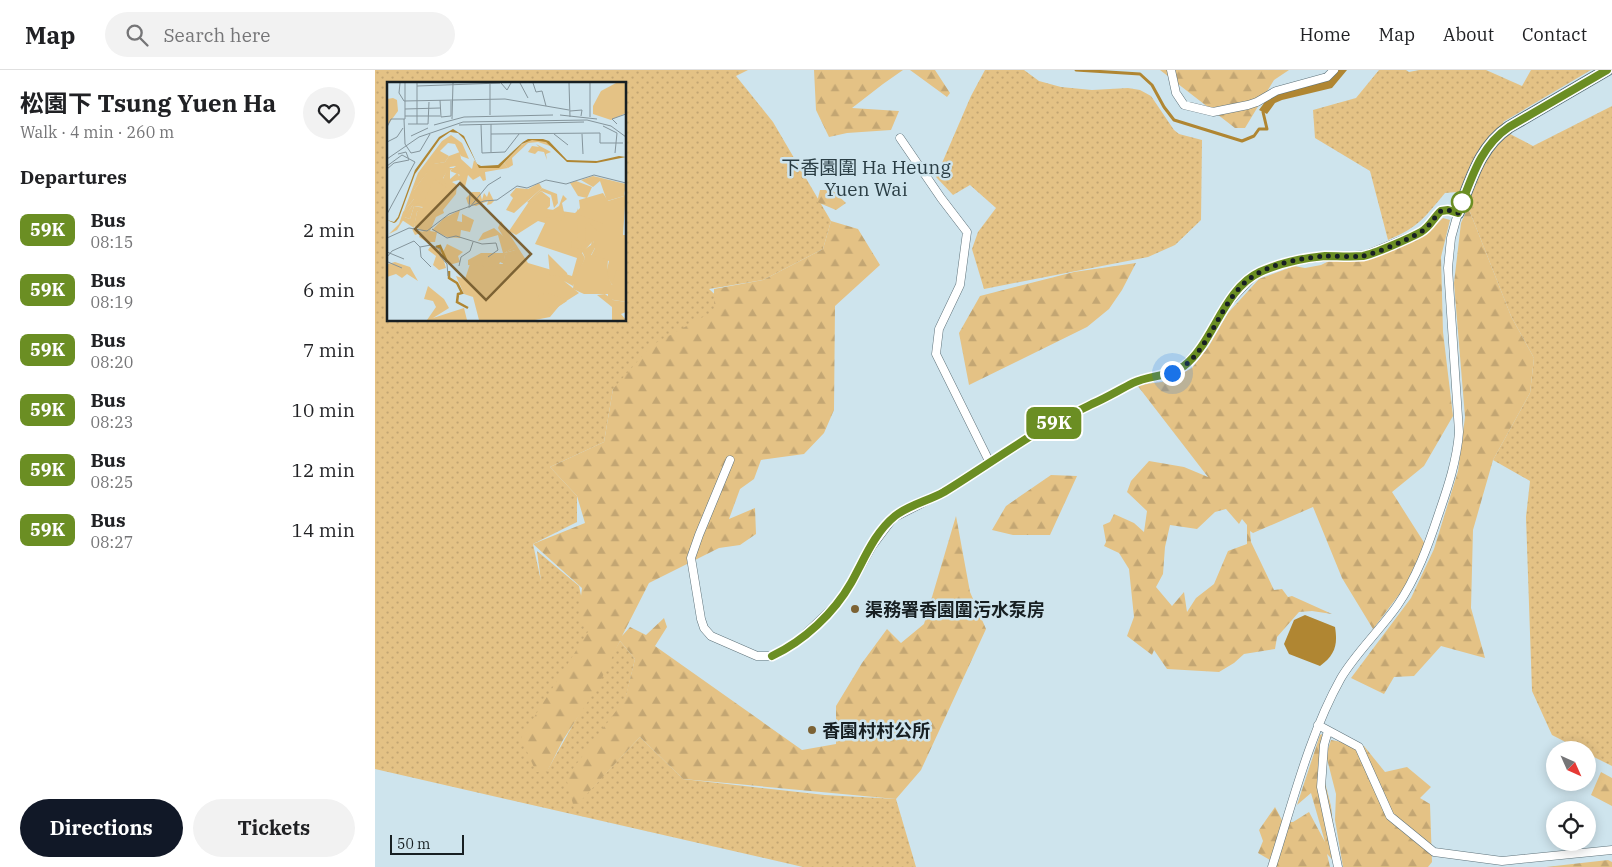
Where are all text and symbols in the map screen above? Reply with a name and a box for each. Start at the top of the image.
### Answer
search box [105,12,455,57]
text: Map [25,19,75,51]
icon: search [123,21,151,49]
text: Search here [163,23,270,47]
text: Home [1299,23,1351,46]
text: Map [1379,23,1415,46]
text: About [1443,23,1494,46]
text: Contact [1522,23,1587,46]
inset map [387,82,626,321]
text: 松園下 Tsung Yuen Ha [20,87,276,119]
button: heart [303,87,355,139]
text: Walk · 4 min · 260 m [20,122,174,142]
district label: 下香園圍 Ha Heung Yuen Wai [781,155,951,201]
text: Departures [20,165,127,189]
unlabelled marker [1451,191,1473,213]
text: Bus [90,208,126,232]
text: 59K [30,218,65,241]
text: 2 min [303,218,355,242]
text: 08:15 [90,232,133,252]
text: Bus [90,268,126,292]
text: 59K [30,278,65,301]
text: 6 min [303,278,355,302]
text: 08:19 [90,292,133,312]
text: Bus [90,328,126,352]
text: 59K [30,338,65,361]
text: 7 min [303,338,355,362]
text: 08:20 [90,352,133,372]
your location [1160,361,1185,386]
text: Bus [90,388,126,412]
text: 59K [30,398,65,421]
text: 10 min [292,398,355,422]
line badge: 59K [1025,407,1083,439]
text: 59K [1036,411,1072,434]
text: 08:23 [90,412,133,432]
text: Bus [90,448,126,472]
text: 59K [30,458,65,481]
text: 12 min [292,458,355,482]
text: 08:25 [90,472,133,492]
text: Bus [90,508,126,532]
text: 59K [30,518,65,541]
text: 14 min [292,518,355,542]
text: 08:27 [90,532,133,552]
place label: 渠務署香園圍污水泵房 [865,598,1045,621]
marker: 渠務署香園圍污水泵房 [849,603,861,615]
place label: 香園村村公所 [822,719,930,742]
marker: 香園村村公所 [806,724,818,736]
north arrow [1546,741,1596,791]
map controls [1546,741,1596,851]
button: Directions [20,799,183,857]
button: Tickets [193,799,355,857]
button: locate [1546,801,1596,851]
scale bar [390,832,464,855]
text: 50 m [397,835,430,853]

